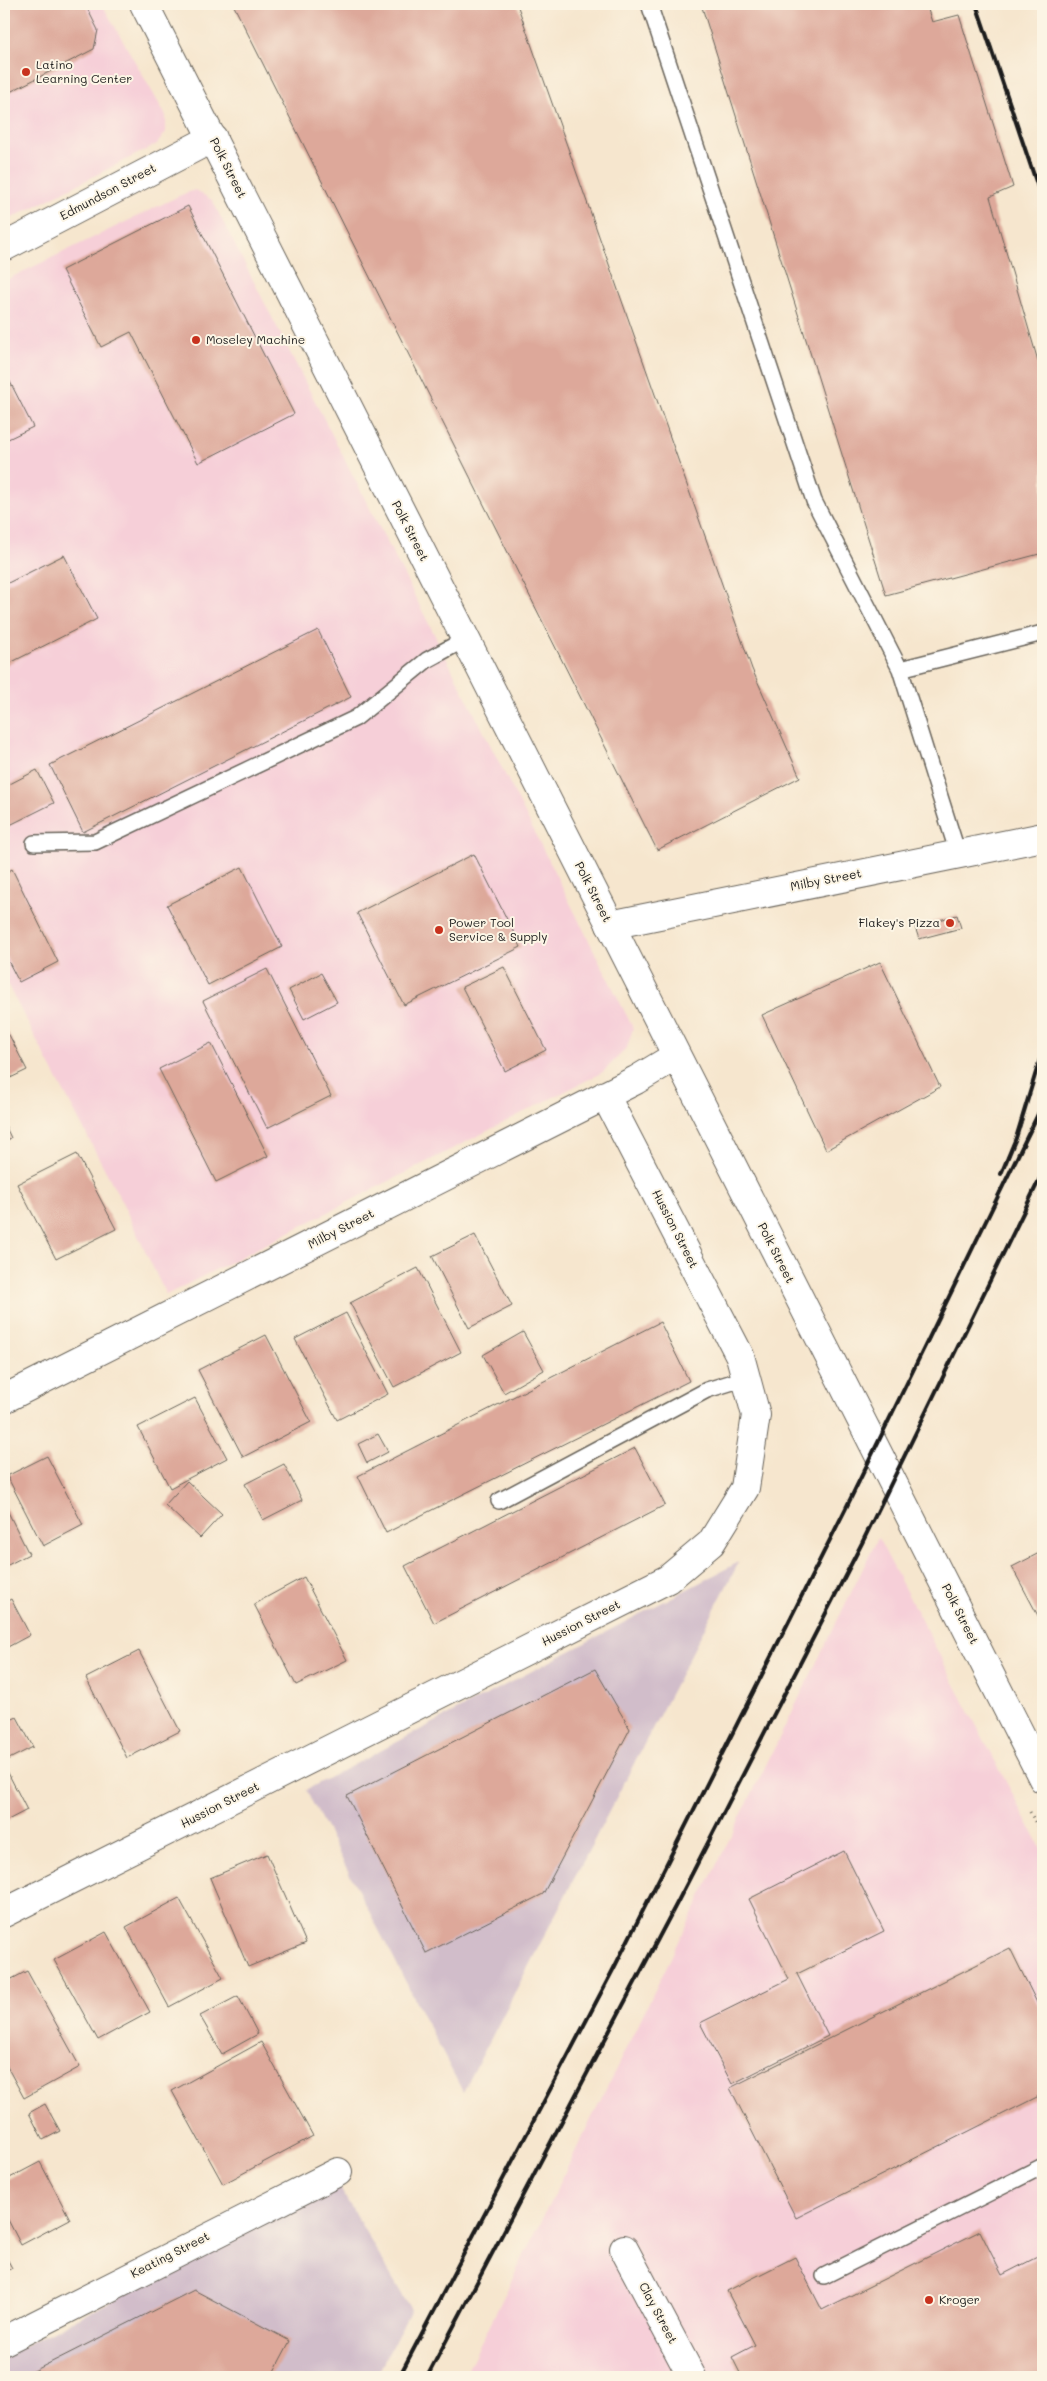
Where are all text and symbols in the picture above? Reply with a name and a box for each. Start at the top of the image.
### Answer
place label: Latino Learning Center [36,56,132,86]
marker: Latino Learning Center [20,66,32,78]
street label: Polk Street [207,135,251,201]
street label: Edmundson Street [57,159,158,223]
place label: Moseley Machine [206,331,305,347]
marker: Moseley Machine [190,334,202,346]
street label: Polk Street [389,498,433,564]
street label: Polk Street [572,859,616,925]
street label: Milby Street [789,864,863,894]
place label: Power Tool Service & Supply [449,914,547,944]
place label: Flakey's Pizza [859,914,940,930]
marker: Flakey's Pizza [944,917,956,929]
marker: Power Tool Service & Supply [433,924,445,936]
street label: Hussion Street [649,1186,703,1271]
street label: Milby Street [305,1205,376,1252]
street label: Polk Street [755,1220,799,1286]
street label: Polk Street [939,1581,983,1647]
street label: Hussion Street [538,1595,623,1649]
street label: Hussion Street [177,1777,262,1831]
street label: Keating Street [127,2227,212,2281]
street label: Clay Street [636,2279,682,2346]
place label: Kroger [939,2291,980,2307]
marker: Kroger [923,2294,935,2306]

